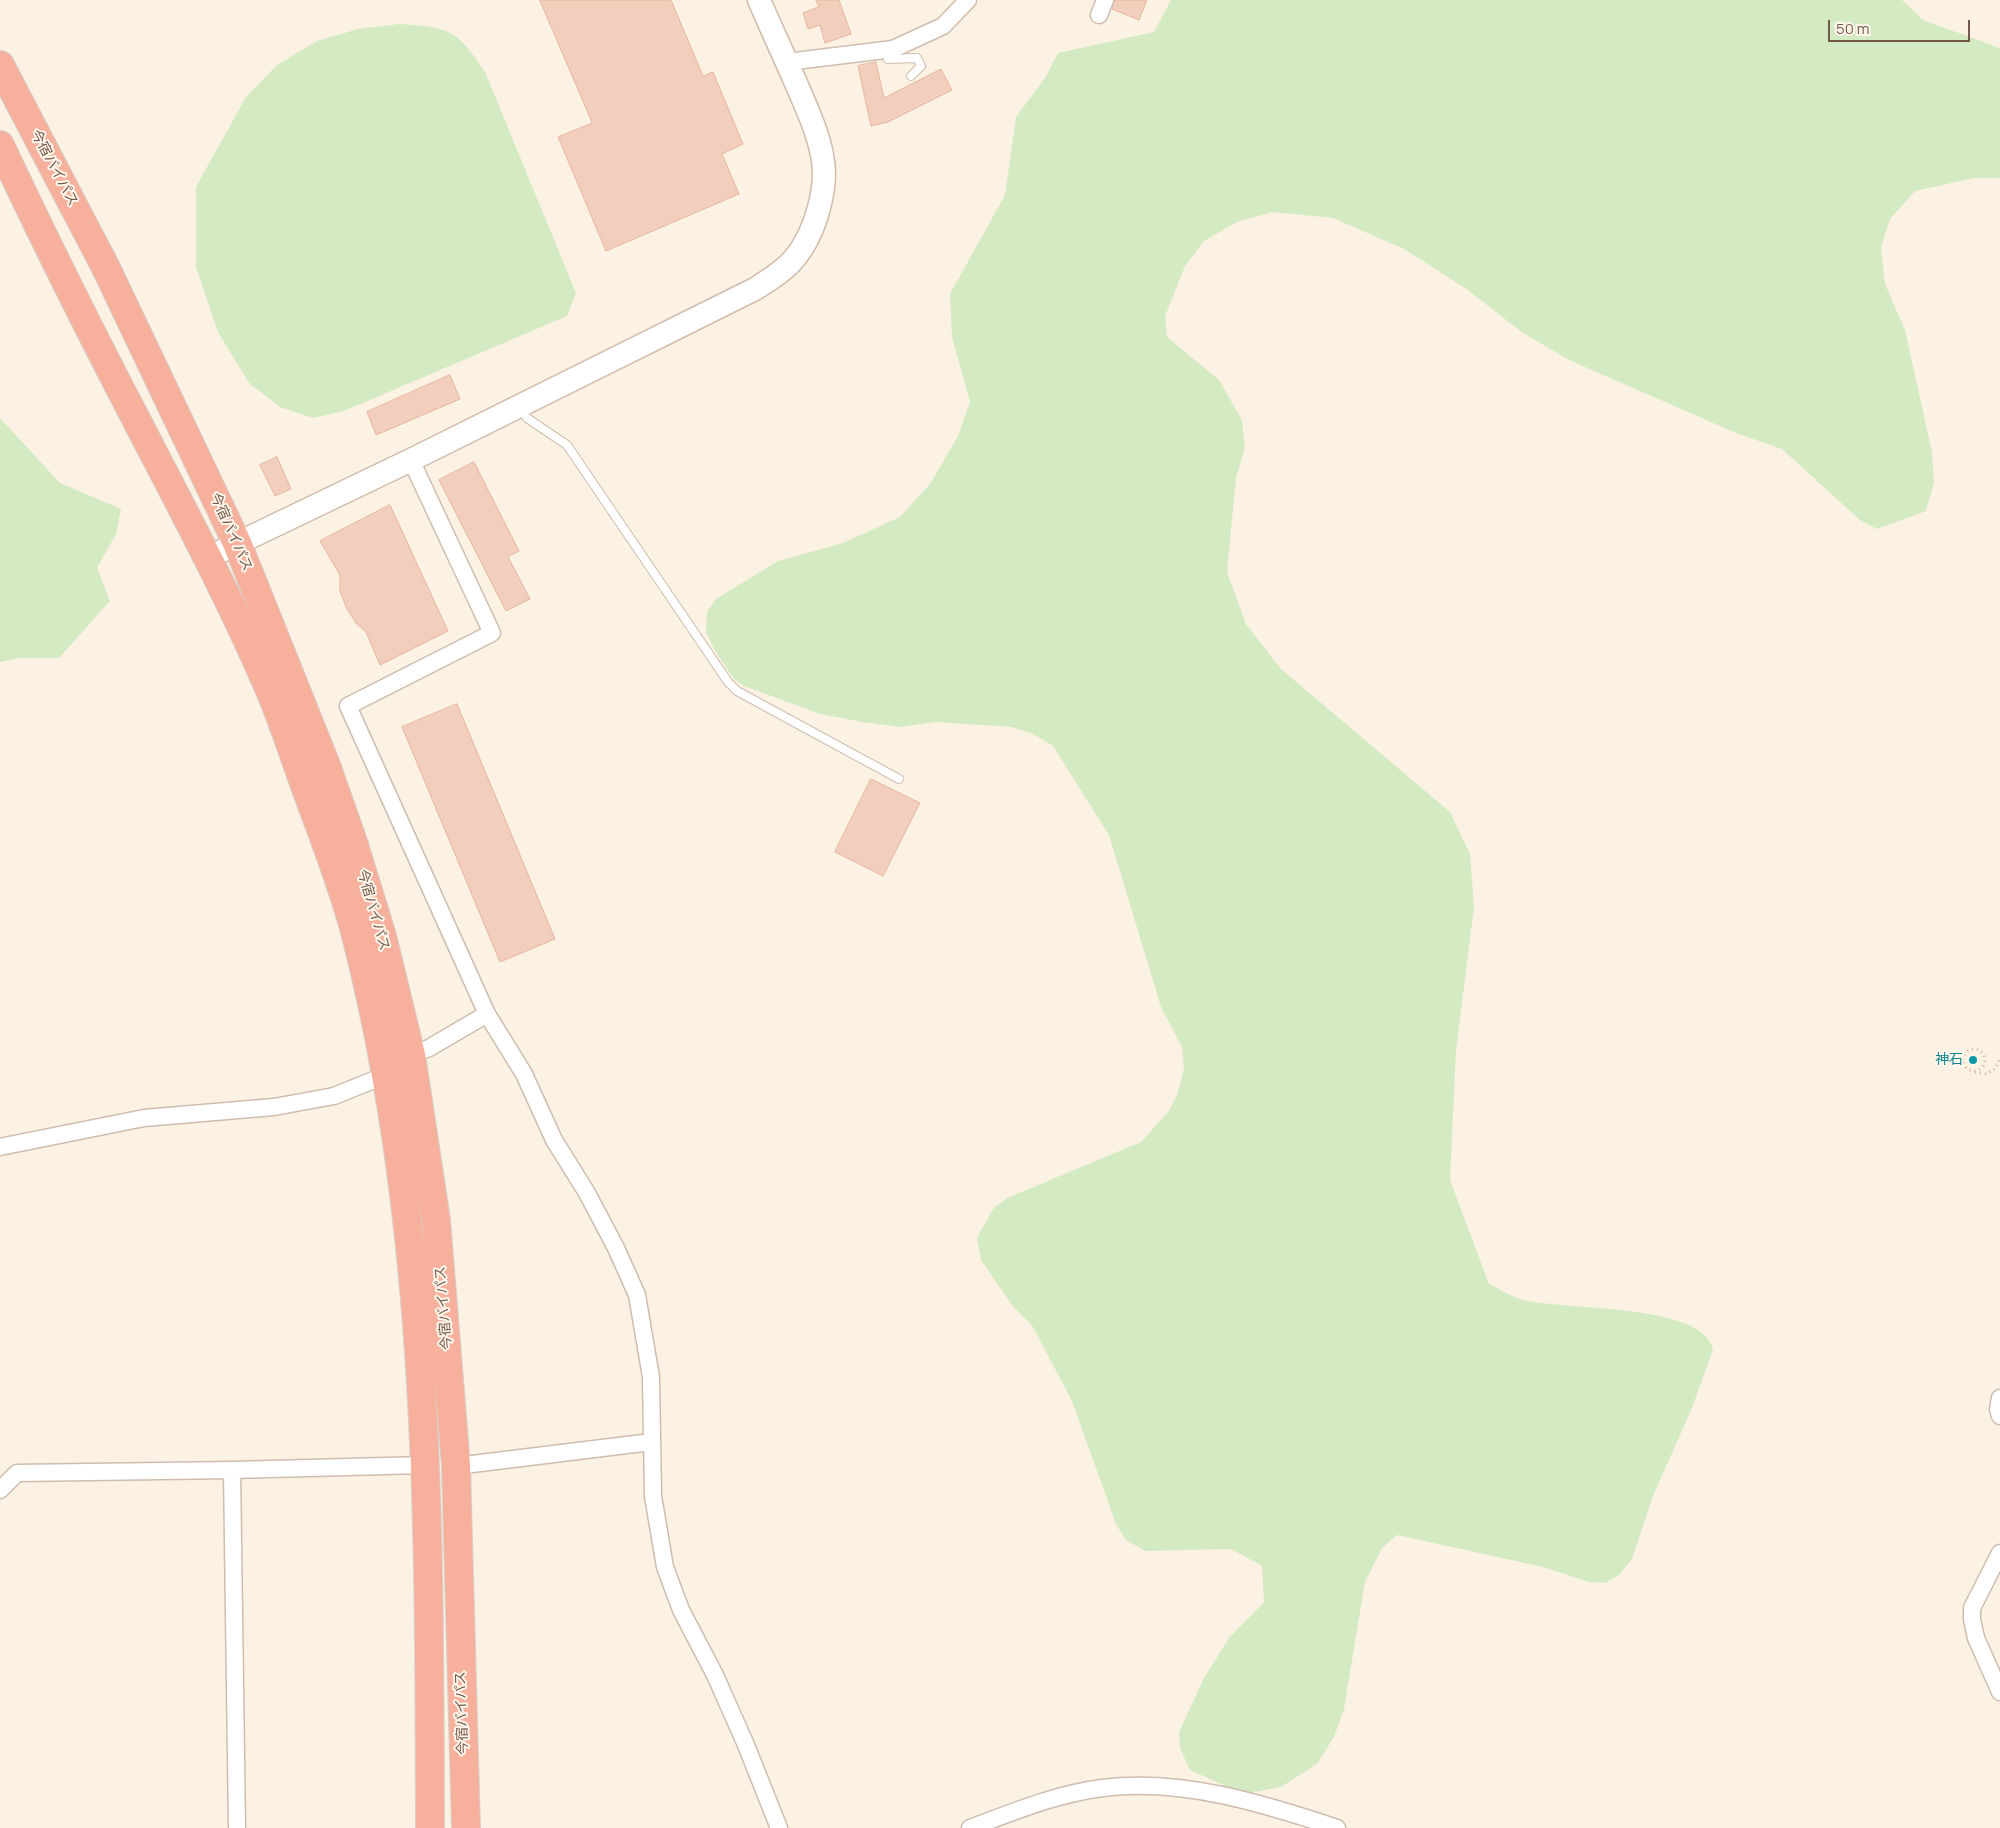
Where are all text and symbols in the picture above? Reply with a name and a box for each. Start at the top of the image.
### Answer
scale bar [1830,10,1972,42]
text: 50 m [1836,18,1870,39]
street label: 今宿バイパス [27,127,81,209]
street label: 今宿バイパス [206,490,256,574]
street label: 今宿バイパス [353,867,393,953]
place label: 神石 [1935,1052,1963,1068]
marker: 神石 [1967,1054,1979,1066]
street label: 今宿バイパス [432,1265,456,1351]
street label: 今宿バイパス [452,1671,472,1755]

